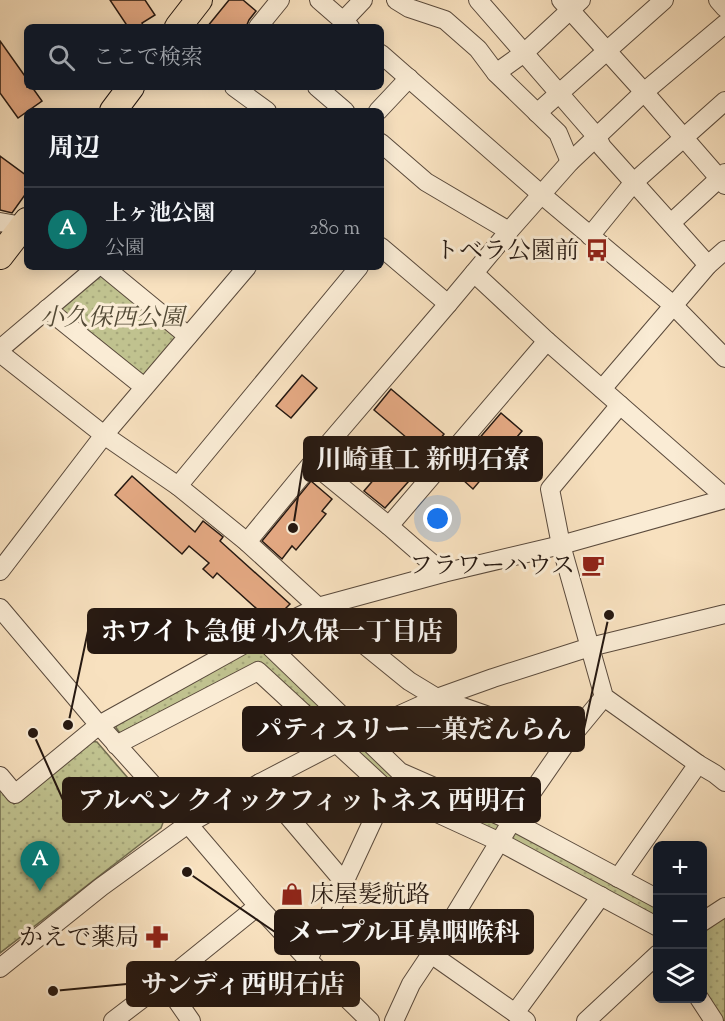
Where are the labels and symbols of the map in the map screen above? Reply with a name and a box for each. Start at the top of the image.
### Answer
place label: トベラ公園前 [435,235,579,269]
bus stop icon: トベラ公園前 [584,237,610,263]
park label: 小久保西公園 [40,302,188,336]
callout: 川崎重工 新明石寮 [304,437,542,481]
text: 川崎重工 新明石寮 [316,443,530,480]
your location [423,504,452,533]
place label: フラワーハウス [409,550,575,584]
cafe icon: フラワーハウス [580,552,606,578]
callout: ホワイト急便 小久保一丁目店 [88,609,456,653]
text: ホワイト急便 小久保一丁目店 [101,615,443,652]
callout: パティスリー 一菓だんらん [243,707,584,751]
text: パティスリー 一菓だんらん [256,713,572,750]
callout: アルペン クイックフィットネス 西明石 [63,778,540,822]
text: アルペン クイックフィットネス 西明石 [78,784,526,821]
pin: A [20,842,60,891]
place label: 床屋髪航路 [310,879,430,913]
shop icon: 床屋髪航路 [279,881,305,907]
callout: メープル耳鼻咽喉科 [275,910,533,954]
text: メープル耳鼻咽喉科 [288,916,520,953]
place label: かえで薬局 [19,922,139,956]
pharmacy icon: かえで薬局 [144,924,170,950]
callout: サンディ西明石店 [127,962,359,1006]
text: サンディ西明石店 [141,968,345,1005]

